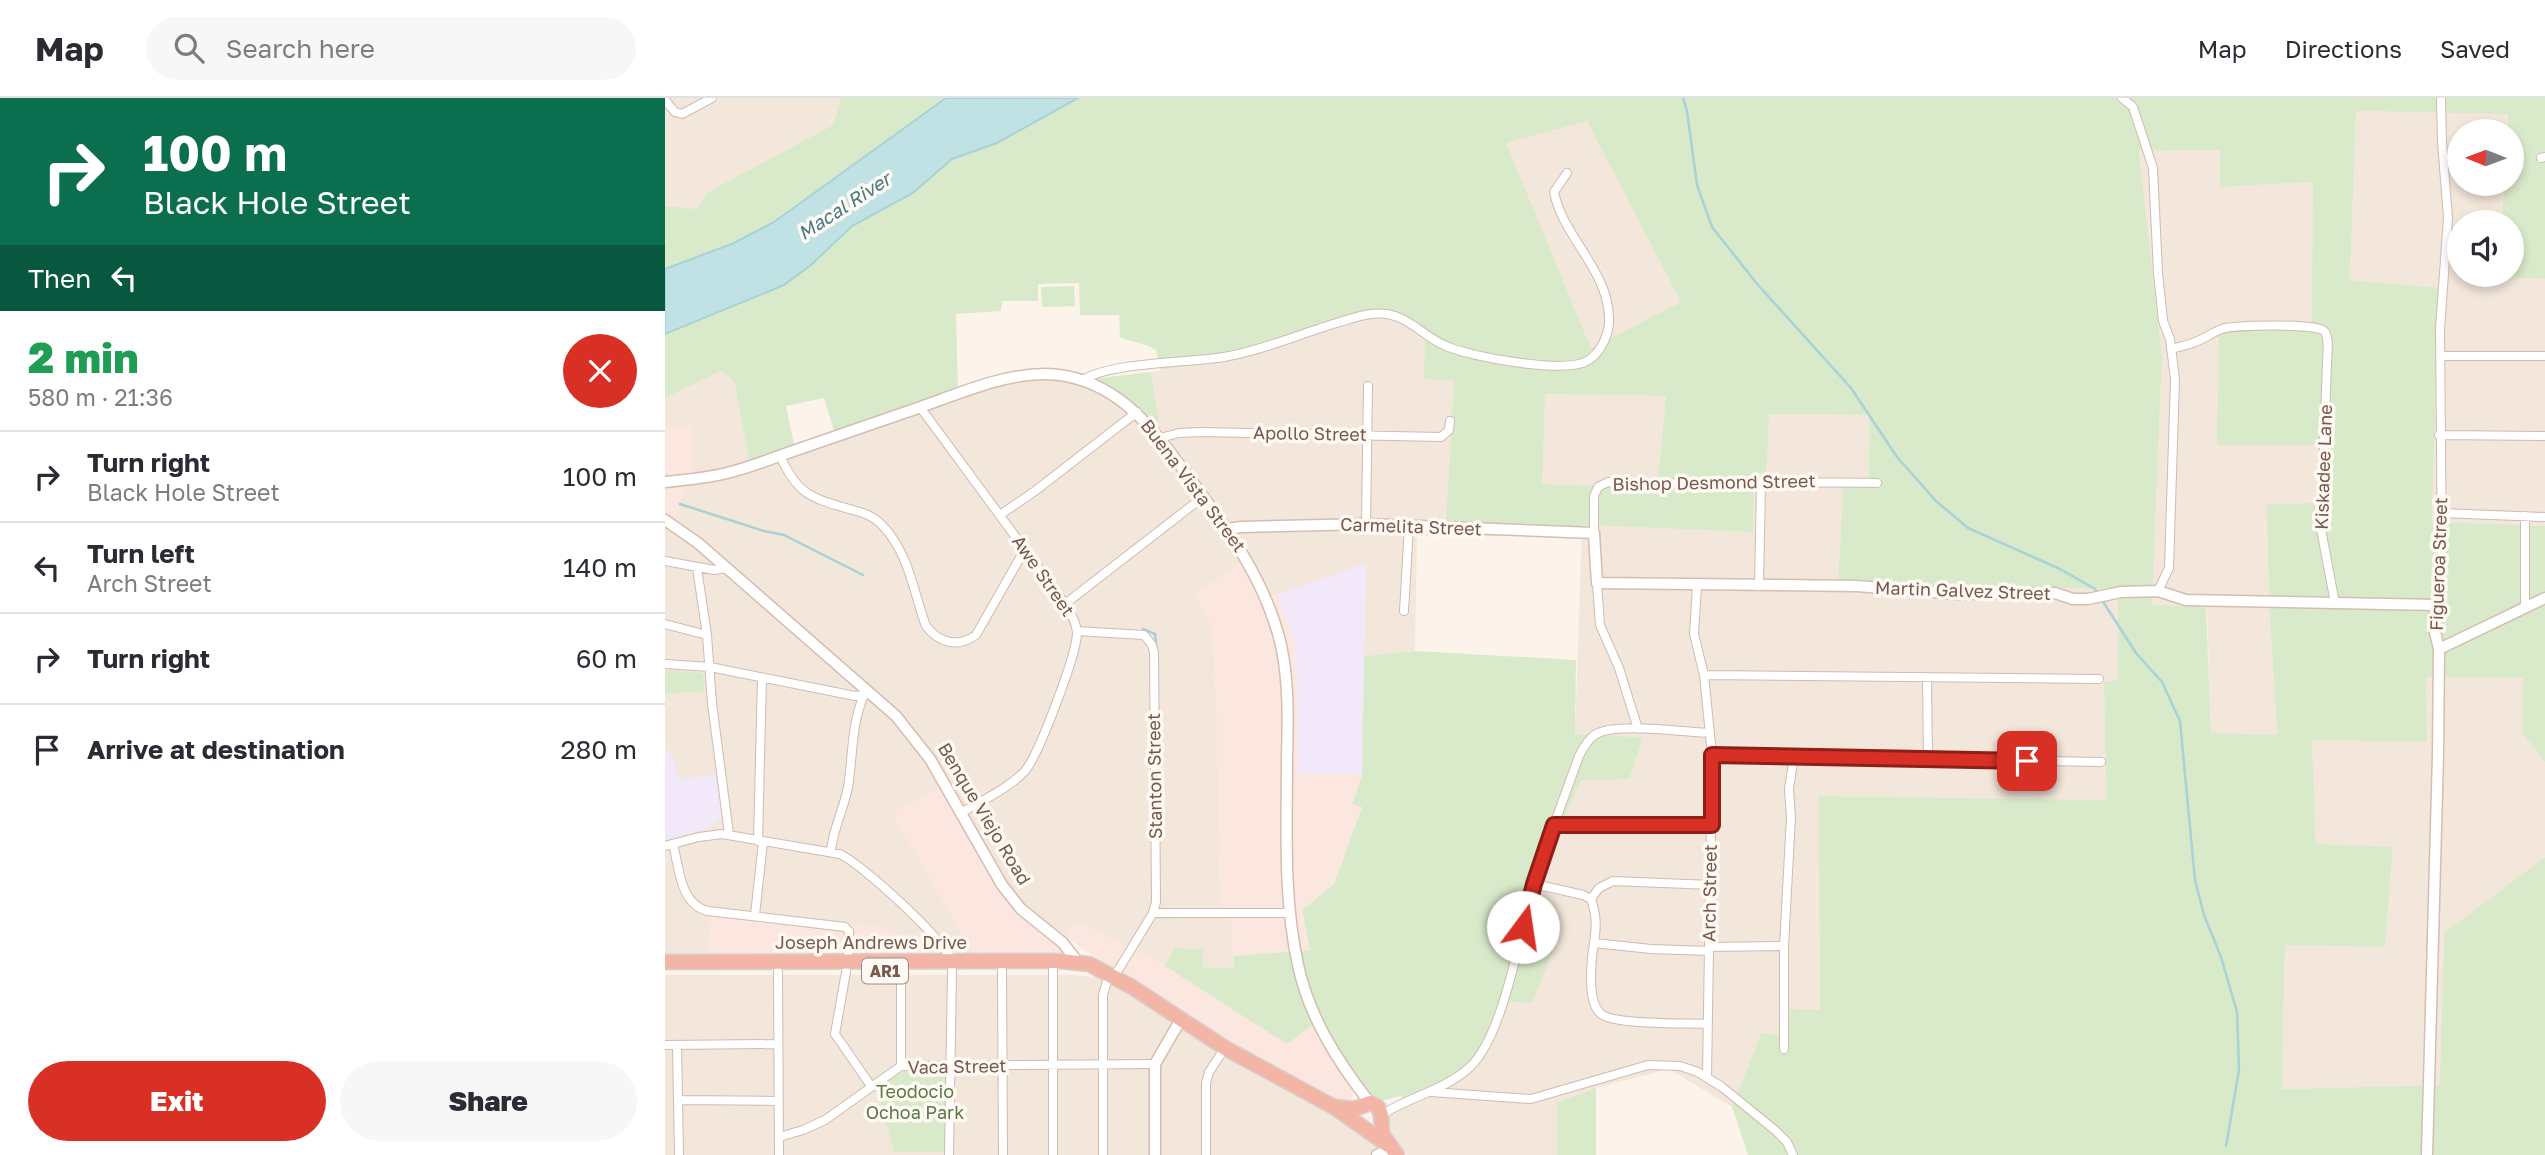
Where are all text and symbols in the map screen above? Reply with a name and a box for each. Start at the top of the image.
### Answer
search box [146,17,636,80]
text: Map [35,29,104,68]
icon: search [170,29,208,67]
text: Search here [226,33,375,64]
text: Map [2198,34,2247,63]
text: Directions [2285,34,2402,63]
text: Saved [2440,34,2510,63]
north arrow [2447,119,2523,196]
map controls [2447,119,2524,287]
text: 100 m [143,123,287,182]
icon: right [28,126,119,217]
water label: Macal River [793,166,896,244]
text: Black Hole Street [143,183,411,221]
button: sound [2447,210,2524,287]
icon: left [105,259,143,297]
text: Then [28,263,91,294]
text: 2 min [28,332,139,382]
button: close [563,334,637,408]
text: 580 m · 21:36 [28,383,173,411]
street label: Kiskadee Lane [2310,404,2336,530]
street label: Buena Vista Street [1137,415,1251,556]
street label: Apollo Street [1253,421,1367,445]
text: Turn right [87,447,210,478]
icon: right [28,458,66,496]
text: 100 m [563,461,637,492]
street label: Bishop Desmond Street [1612,469,1816,495]
text: Black Hole Street [87,478,280,506]
street label: Figueroa Street [2425,497,2451,631]
street label: Carmelita Street [1340,513,1482,539]
street label: Awe Street [1008,531,1080,620]
text: Turn left [87,538,195,569]
icon: left [28,549,66,587]
text: 140 m [563,552,637,583]
text: Arch Street [87,569,212,597]
street label: Martin Galvez Street [1875,576,2051,604]
icon: right [28,640,66,678]
text: Turn right [87,643,210,674]
text: 60 m [576,643,637,674]
street label: Stanton Street [1142,713,1166,839]
icon: arrive [28,731,66,769]
pin [1997,731,2057,791]
text: Arrive at destination [87,734,345,765]
text: 280 m [560,734,637,765]
street label: Benque Viejo Road [934,738,1036,889]
icon: arrive [2008,742,2046,780]
street label: Arch Street [1697,844,1721,942]
position arrow [1486,890,1560,964]
street label: Joseph Andrews Drive [775,931,967,953]
road number: AR1 [862,958,908,984]
street label: Vaca Street [907,1054,1007,1078]
button: Exit [28,1061,326,1141]
button: Share [340,1061,637,1141]
park label: Teodocio Ochoa Park [866,1080,964,1123]

